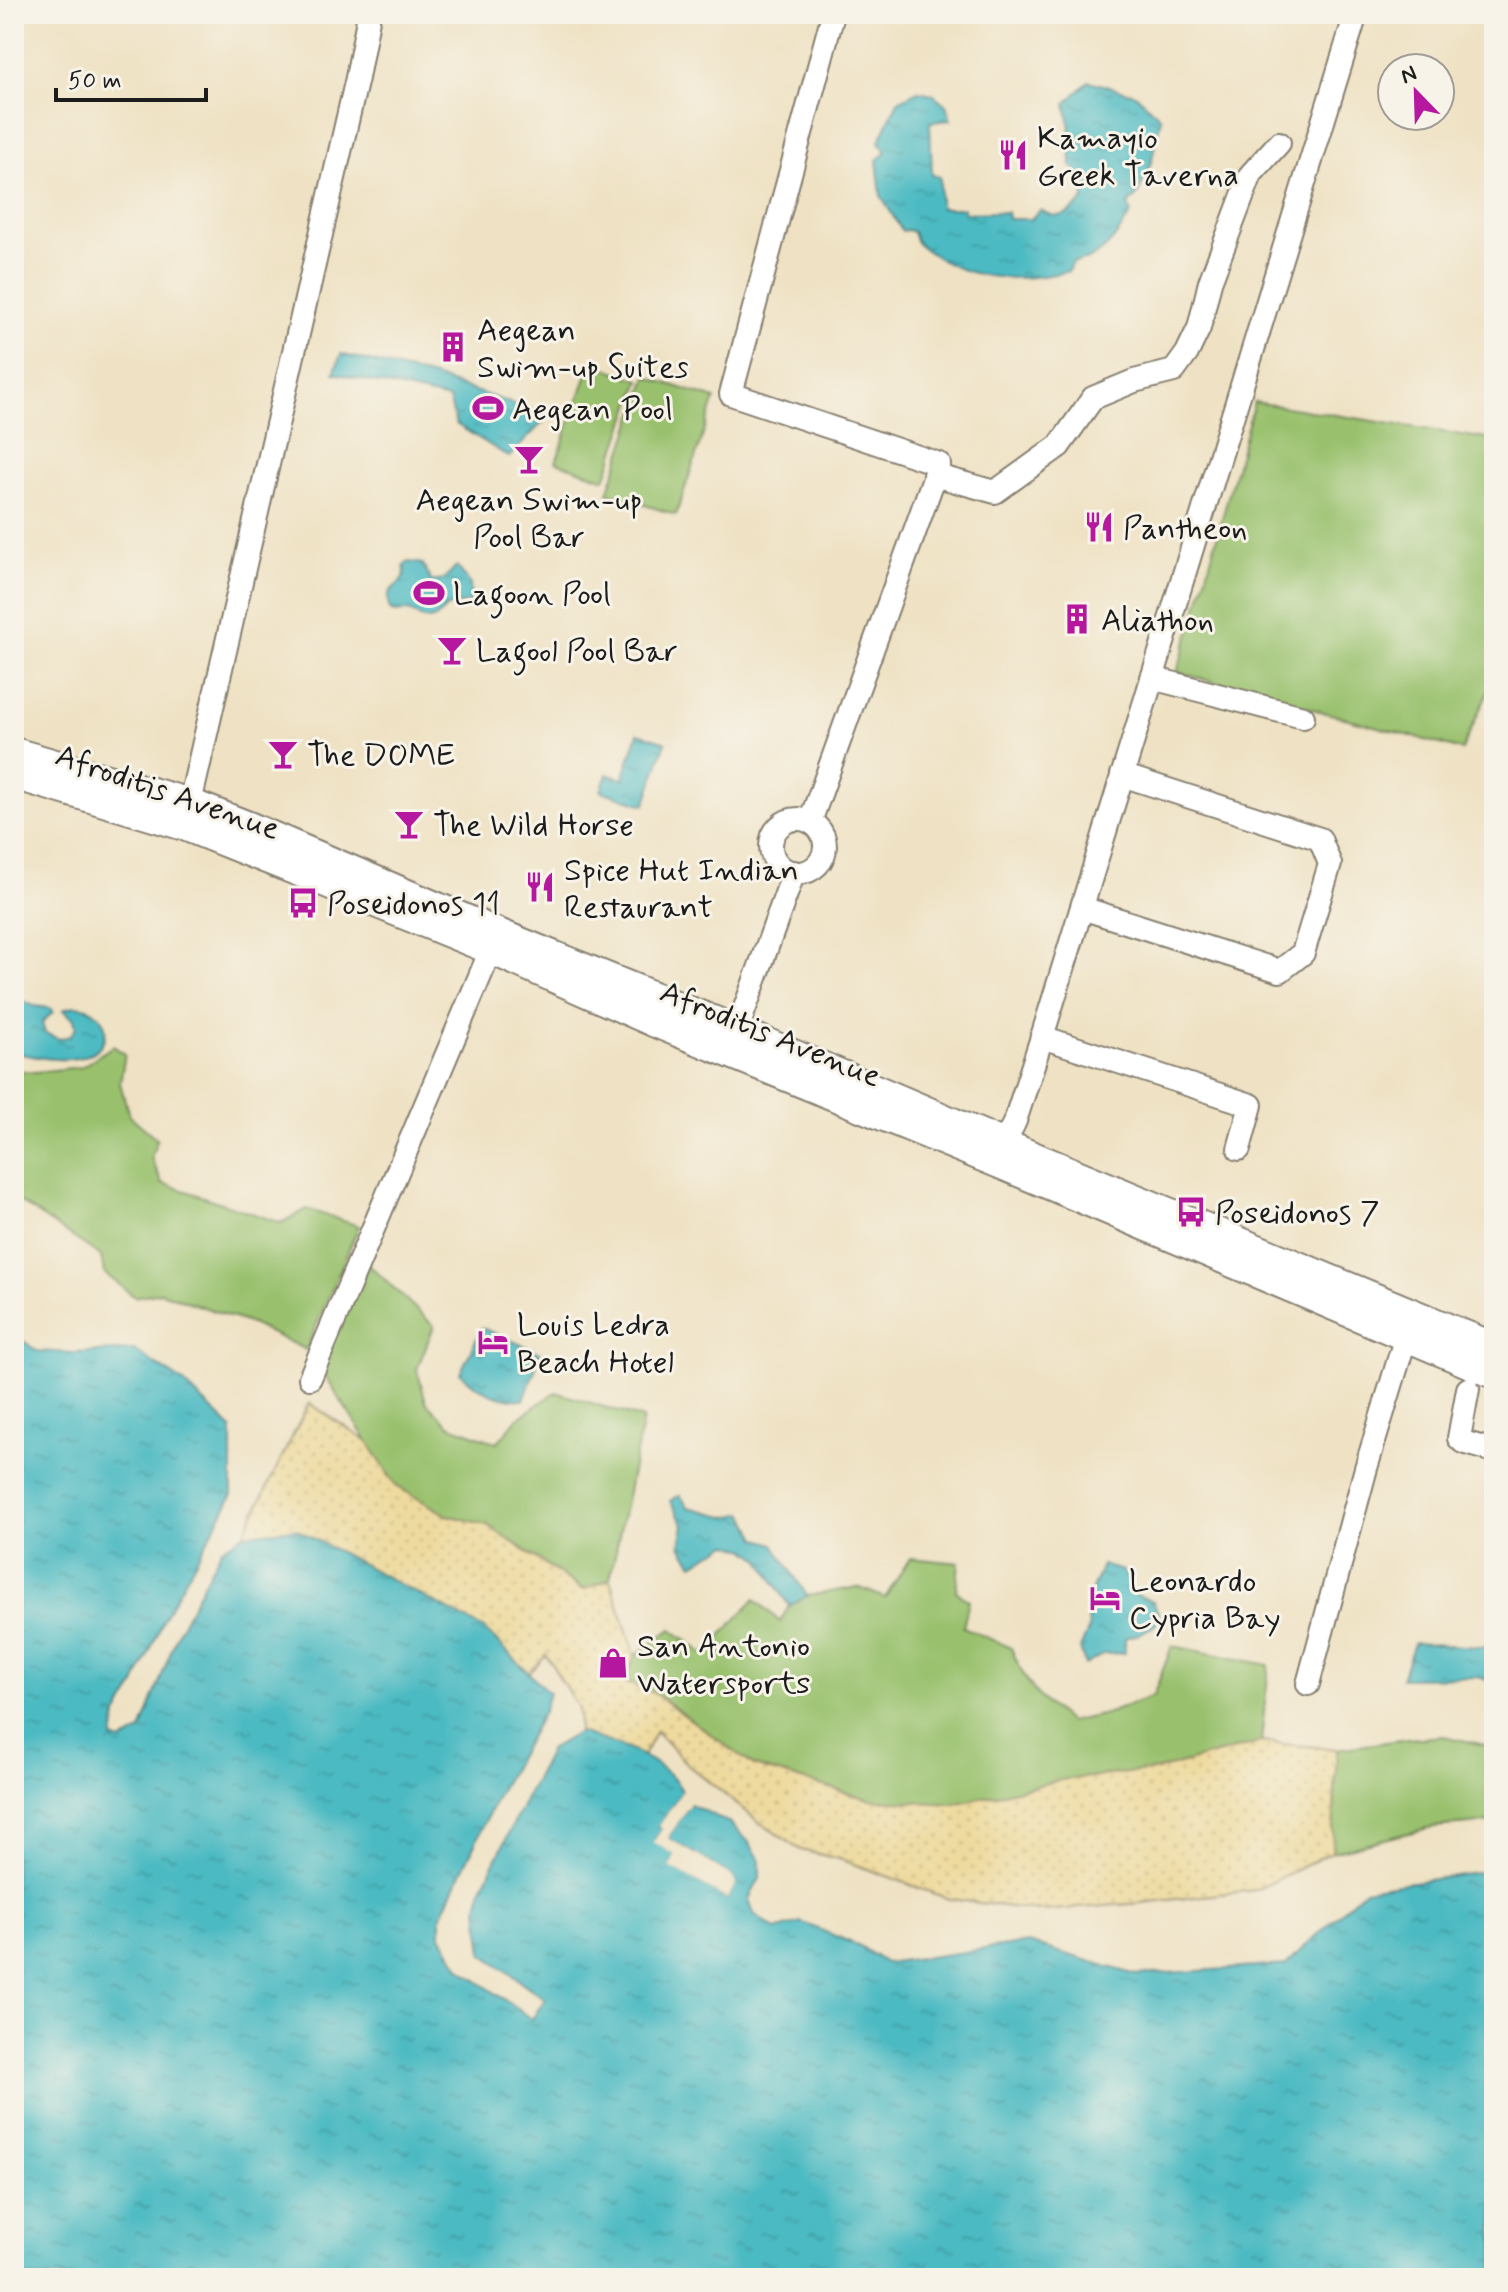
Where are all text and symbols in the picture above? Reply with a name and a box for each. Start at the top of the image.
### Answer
scale bar [56,52,206,102]
north arrow [1376,52,1456,132]
text: N [1397,60,1421,91]
text: 50 m [68,66,122,97]
place label: Kamayio Greek Taverna [1037,118,1239,197]
restaurant icon: Kamayio Greek Taverna [996,138,1030,172]
place label: Aegean Swim-up Suites [477,310,689,389]
building icon: Aegean Swim-up Suites [436,330,470,364]
place label: Aegean Pool [512,389,673,431]
sports icon: Aegean Pool [471,391,505,425]
bar icon: Aegean Swim-up Pool Bar [512,442,546,476]
place label: Aegean Swim-up Pool Bar [416,480,642,559]
place label: Pantheon [1123,508,1247,550]
restaurant icon: Pantheon [1082,510,1116,544]
place label: Lagoon Pool [453,574,611,619]
sports icon: Lagoon Pool [412,576,446,610]
place label: Aliathon [1101,600,1214,642]
building icon: Aliathon [1060,602,1094,636]
place label: Lagool Pool Bar [476,631,678,676]
bar icon: Lagool Pool Bar [435,633,469,667]
street label: Afroditis Avenue [49,735,285,851]
place label: The DOME [307,735,455,777]
bar icon: The DOME [266,737,300,771]
place label: The Wild Horse [433,805,634,847]
bar icon: The Wild Horse [392,807,426,841]
place label: Spice Hut Indian Restaurant [564,850,799,929]
restaurant icon: Spice Hut Indian Restaurant [523,870,557,904]
place label: Poseidonos 11 [327,884,500,926]
bus stop icon: Poseidonos 11 [286,886,320,920]
street label: Afroditis Avenue [653,971,887,1098]
place label: Poseidonos 7 [1215,1193,1379,1235]
bus stop icon: Poseidonos 7 [1174,1195,1208,1229]
place label: Louis Ledra Beach Hotel [517,1305,674,1384]
hotel icon: Louis Ledra Beach Hotel [476,1325,510,1359]
place label: Leonardo Cypria Bay [1129,1561,1281,1640]
hotel icon: Leonardo Cypria Bay [1088,1581,1122,1615]
place label: San Antonio Watersports [637,1626,810,1705]
shop icon: San Antonio Watersports [596,1646,630,1680]

